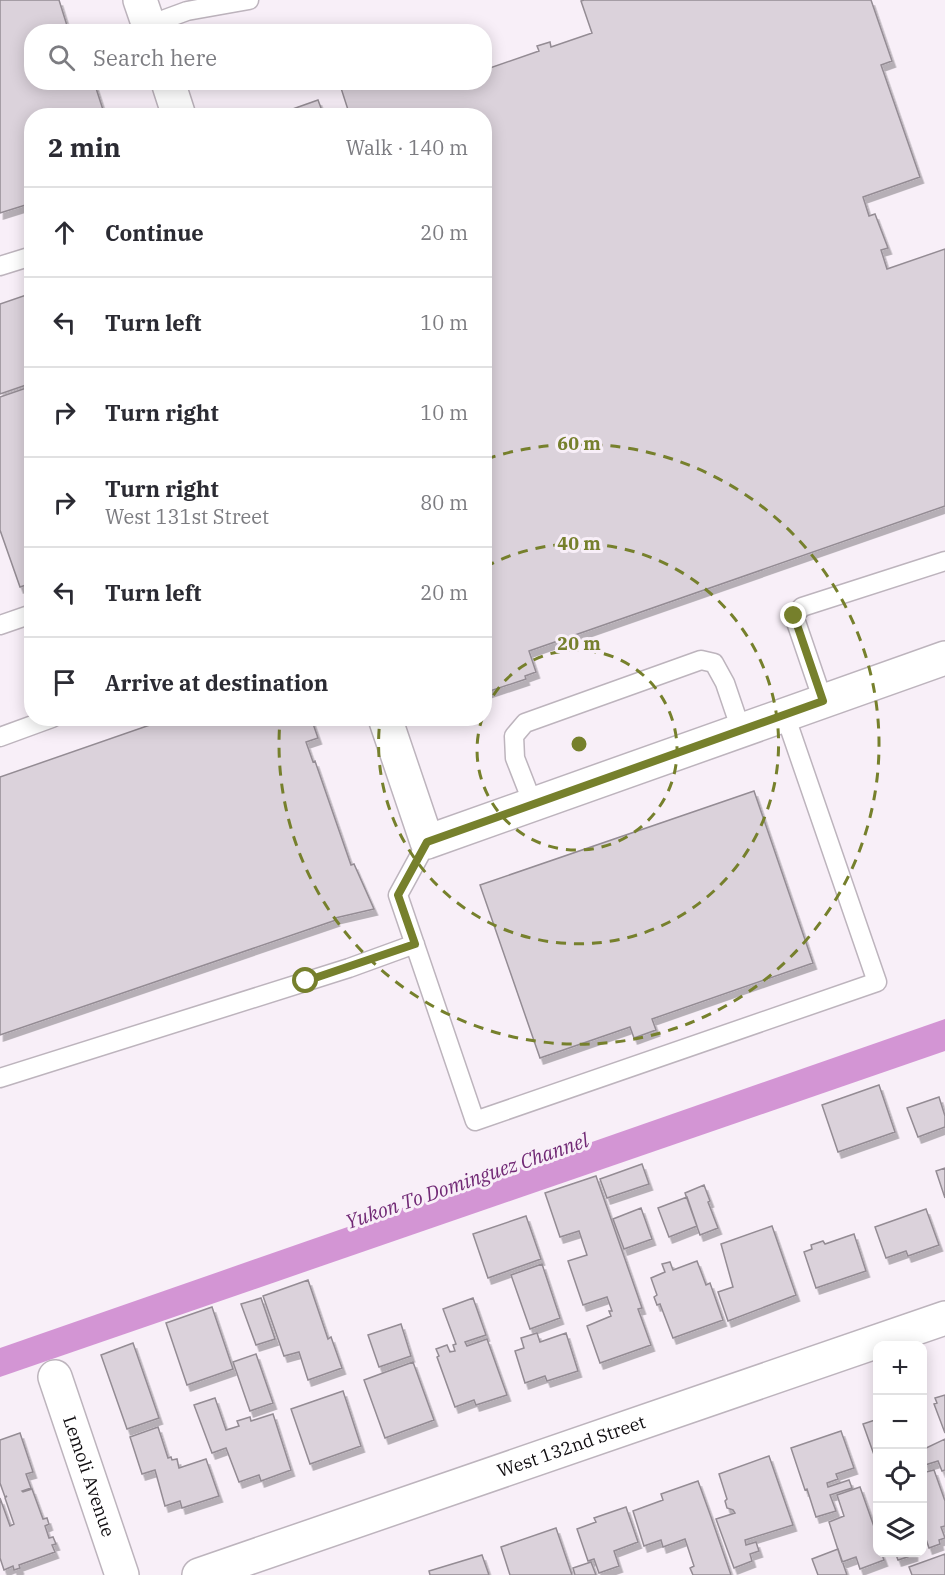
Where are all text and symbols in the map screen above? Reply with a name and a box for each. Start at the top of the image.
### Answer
search box [24,24,492,90]
icon: search [45,41,78,74]
text: Search here [93,43,217,72]
text: 2 min [48,130,121,164]
text: Walk · 140 m [346,134,468,161]
icon: ahead [48,216,81,249]
text: Continue [105,218,204,247]
text: 20 m [420,219,468,246]
icon: left [48,306,81,339]
text: Turn left [105,308,201,337]
text: 10 m [420,309,468,336]
icon: right [48,396,81,429]
text: Turn right [105,398,219,427]
text: 10 m [420,399,468,426]
text: 60 m [557,432,601,455]
text: Turn right [105,474,219,503]
icon: right [48,486,81,519]
text: 80 m [420,489,468,516]
text: West 131st Street [105,503,269,530]
text: 40 m [557,532,601,555]
icon: left [48,576,81,609]
text: Turn left [105,578,201,607]
text: 20 m [420,579,468,606]
route end [780,602,806,628]
text: 20 m [557,632,601,655]
icon: arrive [48,666,81,699]
text: Arrive at destination [105,668,328,697]
centre of rings [569,734,589,754]
route start [292,967,318,993]
water label: Yukon To Dominguez Channel [342,1126,592,1235]
map controls [873,1341,927,1557]
button: + [873,1341,927,1395]
button: − [873,1395,927,1449]
street label: West 132nd Street [494,1410,648,1482]
street label: Lemoli Avenue [58,1413,120,1540]
button: locate [873,1449,927,1503]
button: layers [873,1503,927,1557]

